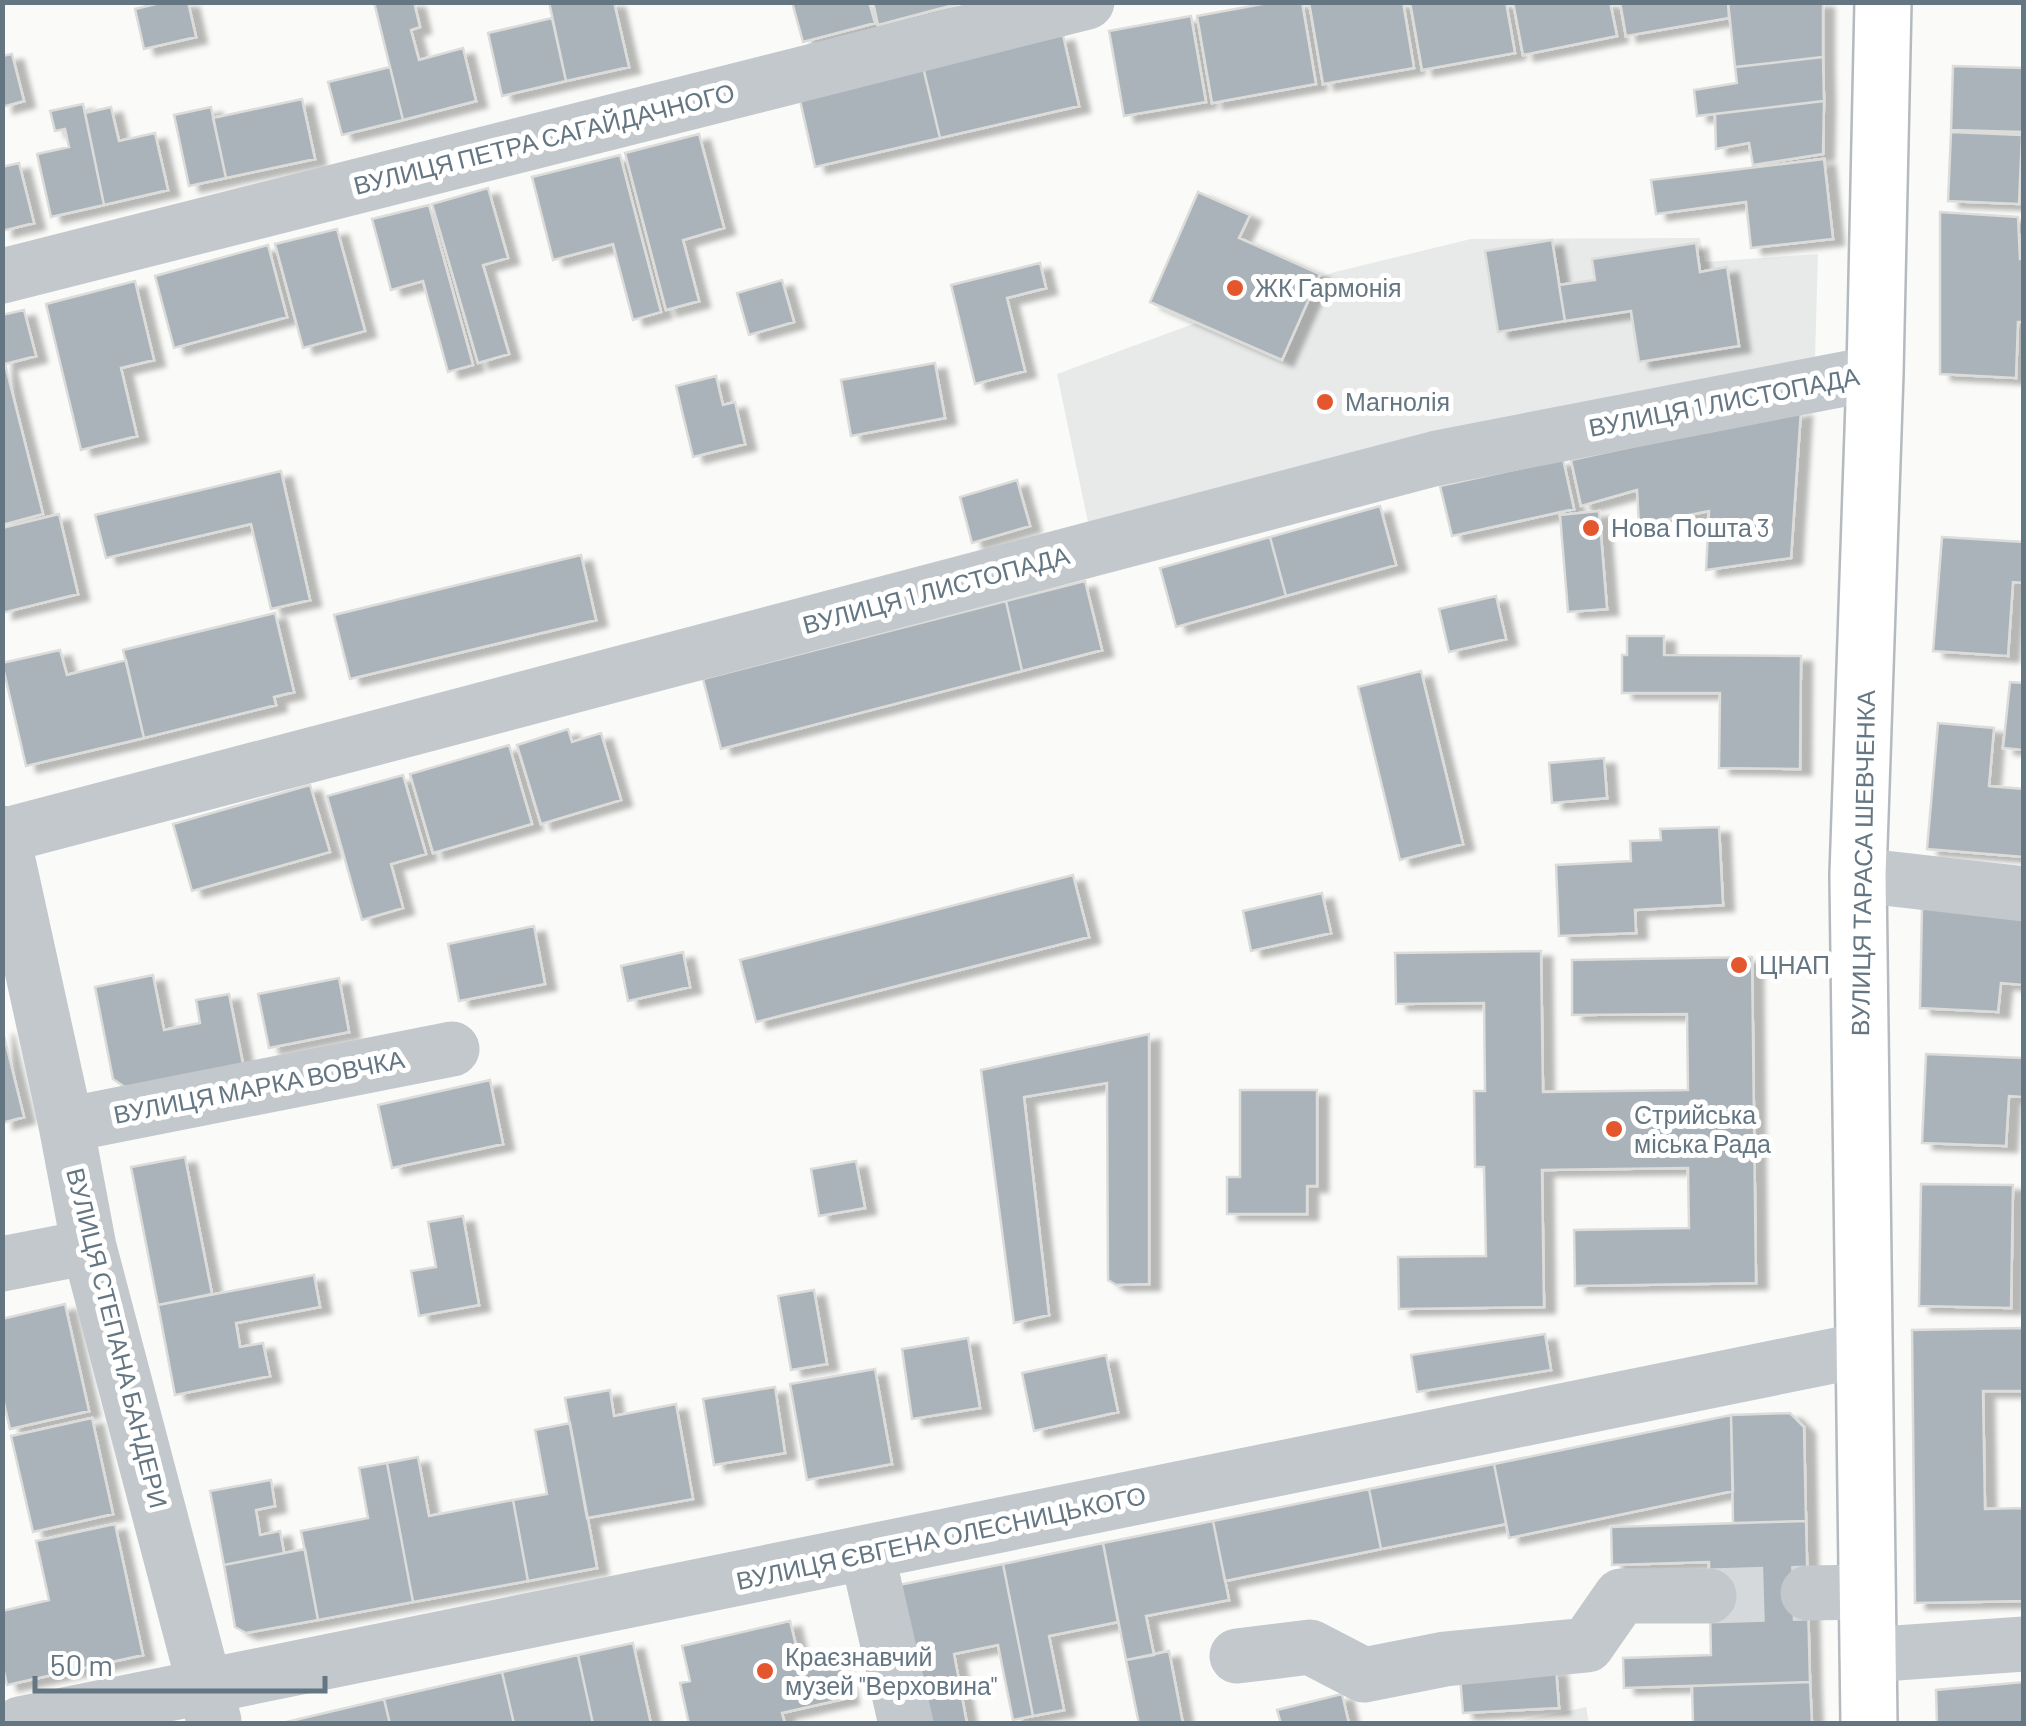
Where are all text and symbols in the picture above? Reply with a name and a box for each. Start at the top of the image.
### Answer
street label: ВУЛИЦЯ ПЕТРА САГАЙДАЧНОГО [350,76,737,200]
place label: ЖК Гармонія [1255,272,1402,302]
marker: ЖК Гармонія [1224,277,1246,299]
street label: ВУЛИЦЯ 1 ЛИСТОПАДА [1586,360,1862,442]
place label: Магнолія [1345,386,1450,416]
marker: Магнолія [1314,391,1336,413]
place label: Нова Пошта 3 [1611,512,1770,542]
marker: Нова Пошта 3 [1580,517,1602,539]
street label: ВУЛИЦЯ 1 ЛИСТОПАДА [799,539,1073,639]
street label: ВУЛИЦЯ ТАРАСА ШЕВЧЕНКА [1844,689,1880,1036]
place label: ЦНАП [1759,949,1830,979]
marker: ЦНАП [1728,954,1750,976]
street label: ВУЛИЦЯ МАРКА ВОВЧКА [111,1043,407,1129]
place label: Стрийська міська Рада [1634,1099,1771,1158]
marker: Стрийська міська Рада [1603,1118,1625,1140]
street label: ВУЛИЦЯ СТЕПАНА БАНДЕРИ [61,1165,175,1511]
street label: ВУЛИЦЯ ЄВГЕНА ОЛЕСНИЦЬКОГО [733,1479,1148,1595]
scale bar [35,1631,325,1693]
place label: Краєзнавчий музей "Верховина" [785,1641,997,1700]
text: 50 m [50,1646,113,1682]
marker: Краєзнавчий музей "Верховина" [754,1660,776,1682]

